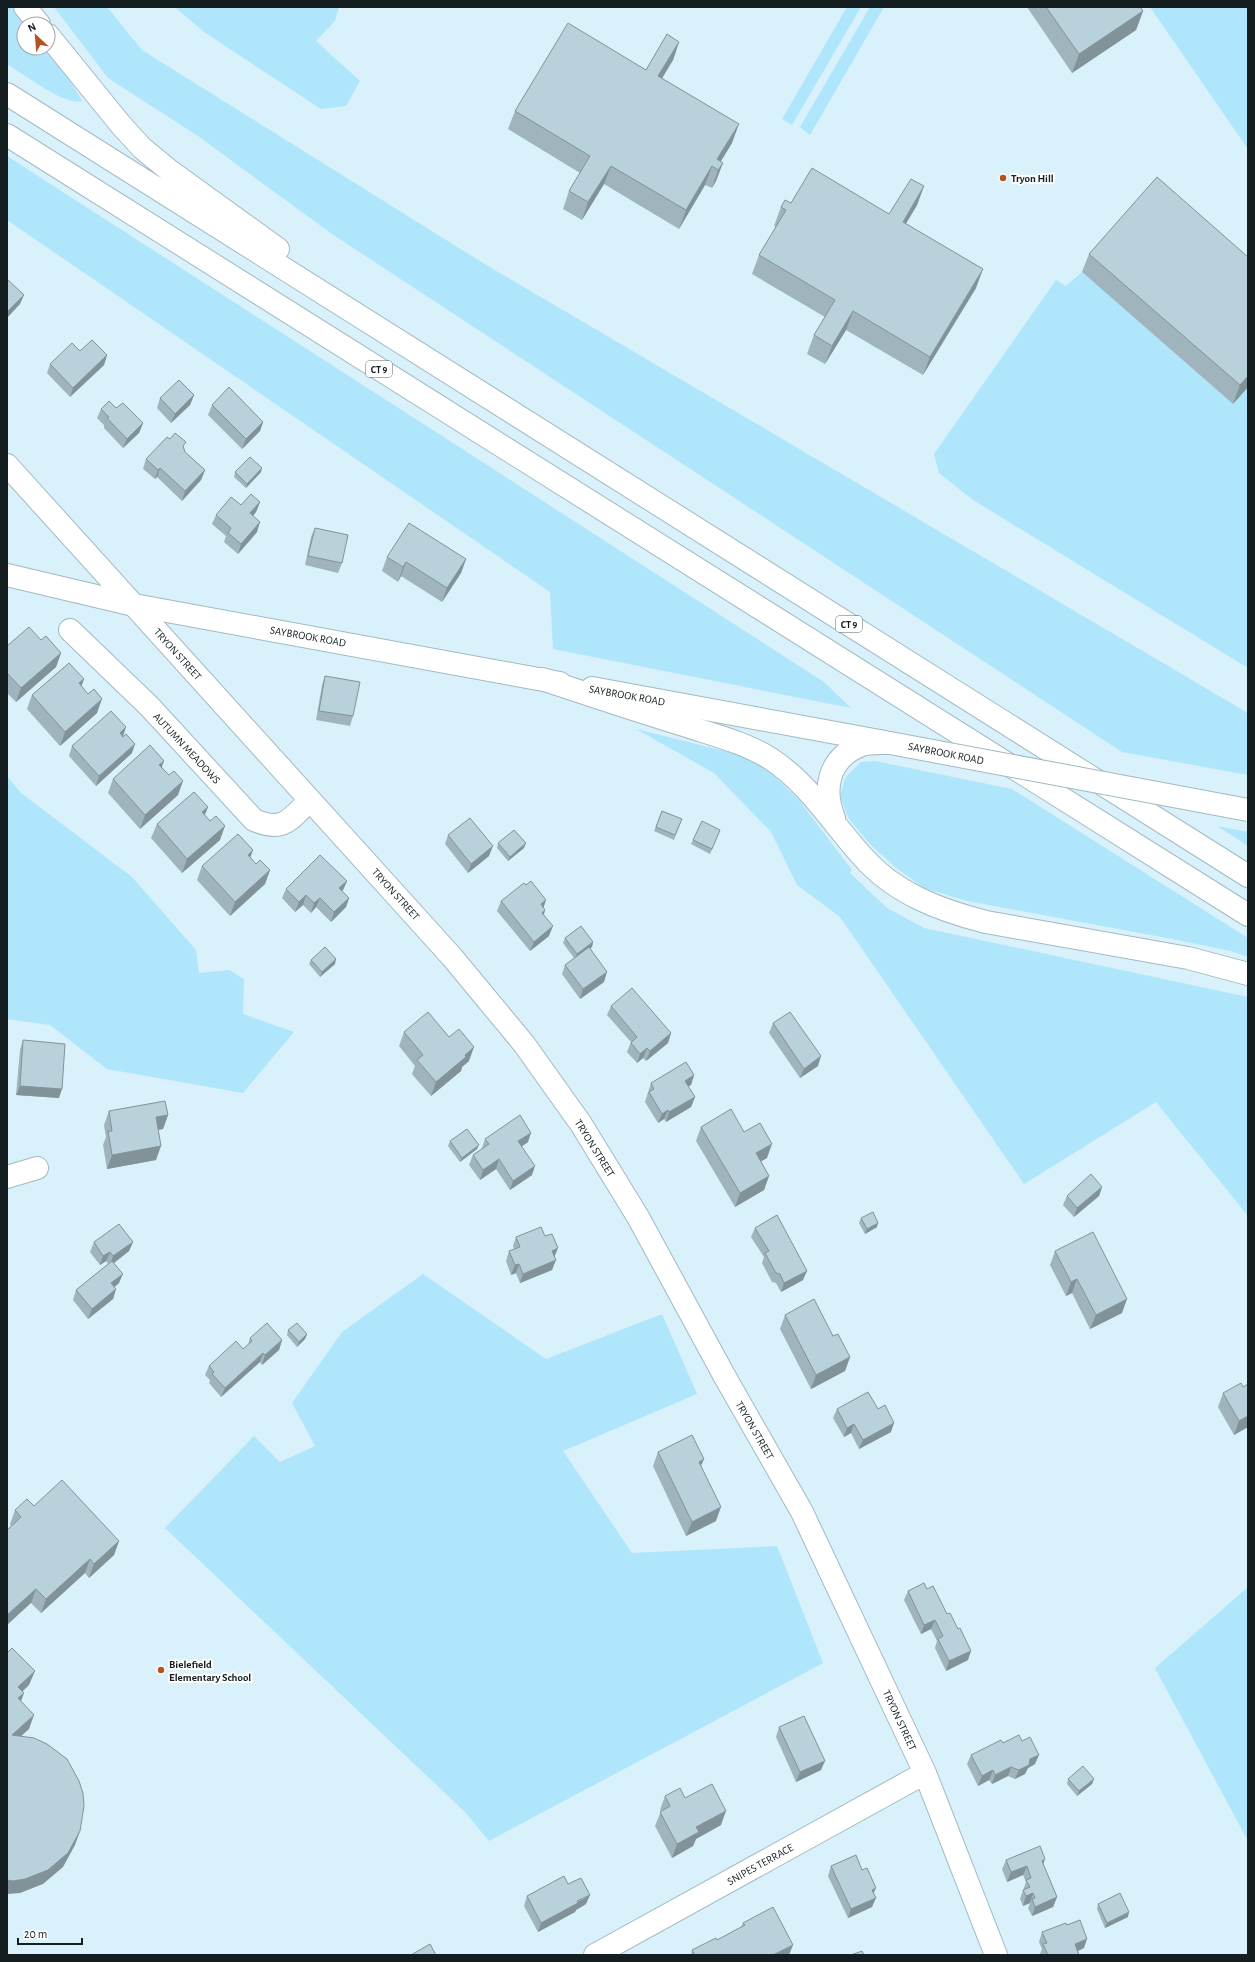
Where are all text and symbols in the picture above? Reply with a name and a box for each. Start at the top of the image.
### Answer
north arrow [16,16,56,56]
text: N [26,21,38,34]
marker: Tryon Hill [998,173,1008,183]
place label: Tryon Hill [1011,173,1054,184]
road number: CT 9 [366,361,392,377]
road number: CT 9 [836,616,862,632]
street label: SAYBROOK ROAD [269,624,347,649]
street label: TRYON STREET [152,626,204,683]
street label: SAYBROOK ROAD [588,683,666,708]
street label: AUTUMN MEADOWS [151,711,222,786]
street label: SAYBROOK ROAD [907,741,985,766]
street label: TRYON STREET [370,866,422,923]
street label: TRYON STREET [573,1118,617,1179]
street label: TRYON STREET [733,1399,776,1462]
place label: Bielefield Elementary School [169,1659,251,1683]
marker: Bielefield Elementary School [156,1665,166,1675]
street label: TRYON STREET [881,1688,919,1753]
street label: SNIPES TERRACE [725,1841,796,1887]
scale bar [18,1920,82,1946]
text: 20 m [24,1928,47,1940]

